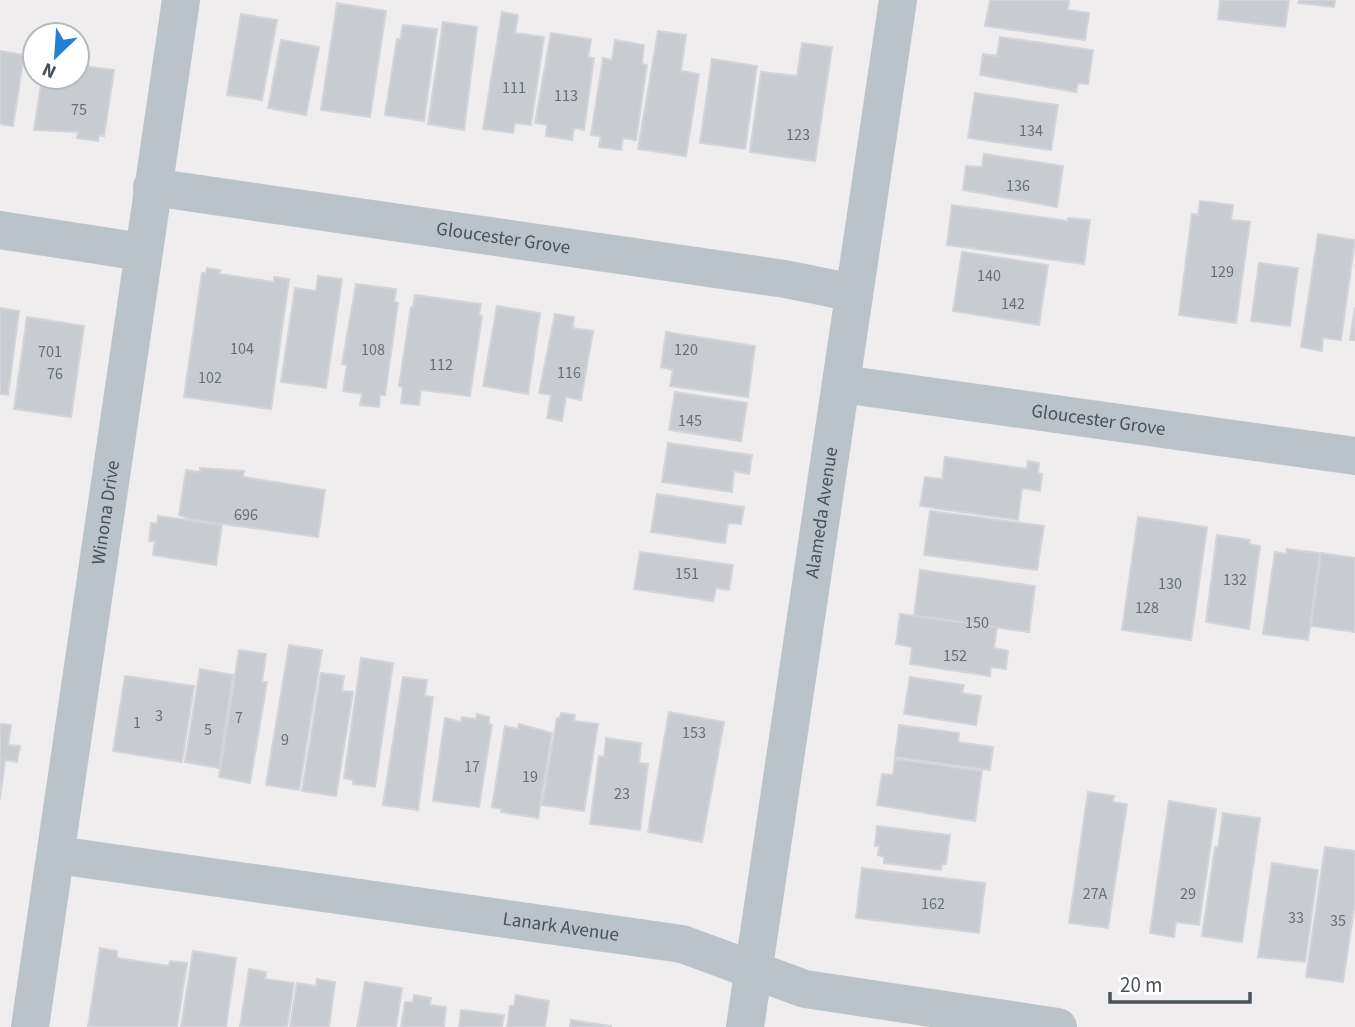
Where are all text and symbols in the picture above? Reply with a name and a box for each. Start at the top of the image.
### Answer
north arrow [21,21,91,91]
text: N [38,55,61,85]
house number: 111 [502,77,526,99]
house number: 113 [554,85,578,107]
house number: 75 [71,99,87,121]
house number: 134 [1019,120,1043,142]
house number: 123 [786,124,810,146]
house number: 136 [1006,175,1030,197]
street label: Gloucester Grove [434,215,572,261]
house number: 129 [1210,261,1234,283]
house number: 140 [977,265,1001,287]
house number: 142 [1001,293,1025,315]
house number: 104 [230,338,254,360]
house number: 108 [361,339,385,361]
house number: 120 [674,339,698,361]
house number: 701 [38,341,62,363]
house number: 112 [429,354,453,376]
house number: 116 [557,362,581,384]
house number: 76 [47,363,63,385]
house number: 102 [198,367,222,389]
street label: Gloucester Grove [1030,397,1167,443]
house number: 145 [678,410,702,432]
street label: Alameda Avenue [799,445,845,580]
street label: Winona Drive [85,458,127,567]
house number: 696 [234,504,258,526]
house number: 151 [675,563,699,585]
house number: 132 [1223,569,1247,591]
house number: 130 [1158,573,1182,595]
house number: 128 [1135,597,1159,619]
house number: 150 [965,612,989,634]
house number: 152 [943,645,967,667]
house number: 3 [155,705,163,727]
house number: 7 [235,707,243,729]
house number: 1 [133,712,141,734]
house number: 5 [204,719,212,741]
house number: 153 [682,722,706,744]
house number: 9 [281,729,289,751]
house number: 17 [464,756,480,778]
house number: 19 [522,766,538,788]
house number: 23 [614,783,630,805]
house number: 27A [1083,883,1108,905]
house number: 29 [1180,883,1196,905]
house number: 162 [921,893,945,915]
street label: Lanark Avenue [501,905,621,948]
house number: 33 [1288,907,1304,929]
house number: 35 [1330,910,1346,932]
scale bar [1110,960,1250,1004]
text: 20 m [1120,970,1162,1000]

